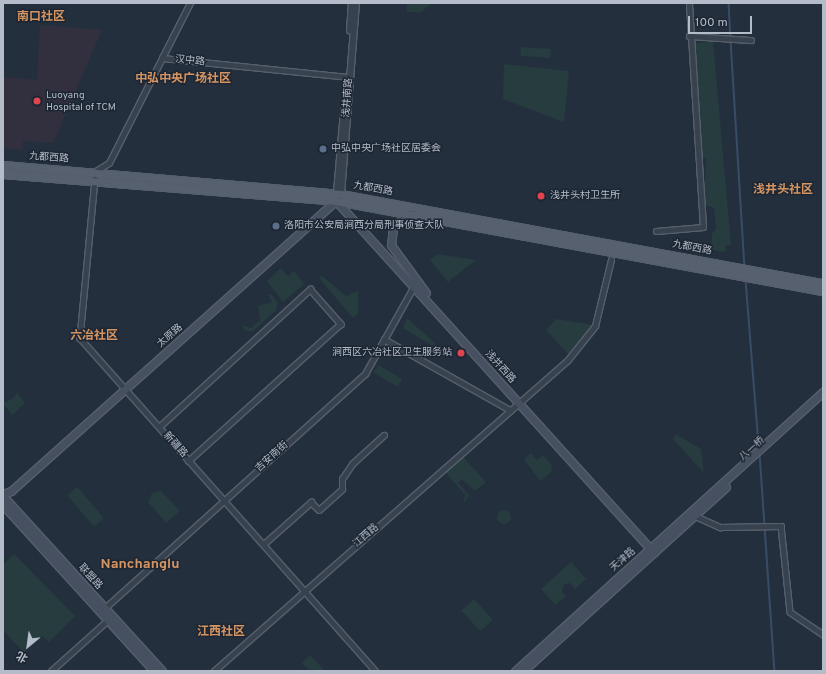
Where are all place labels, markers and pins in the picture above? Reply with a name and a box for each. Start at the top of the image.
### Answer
place label: Luoyang Hospital of TCM [46,89,116,112]
marker: Luoyang Hospital of TCM [31,95,43,107]
place label: 中弘中央广场社区居委会 [331,143,441,155]
marker: 中弘中央广场社区居委会 [318,144,328,154]
marker: 浅井头村卫生所 [535,190,547,202]
place label: 浅井头村卫生所 [550,190,620,202]
place label: 洛阳市公安局涧西分局刑事侦查大队 [284,220,444,232]
marker: 洛阳市公安局涧西分局刑事侦查大队 [271,221,281,231]
place label: 涧西区六冶社区卫生服务站 [332,347,452,359]
marker: 涧西区六冶社区卫生服务站 [455,347,467,359]

